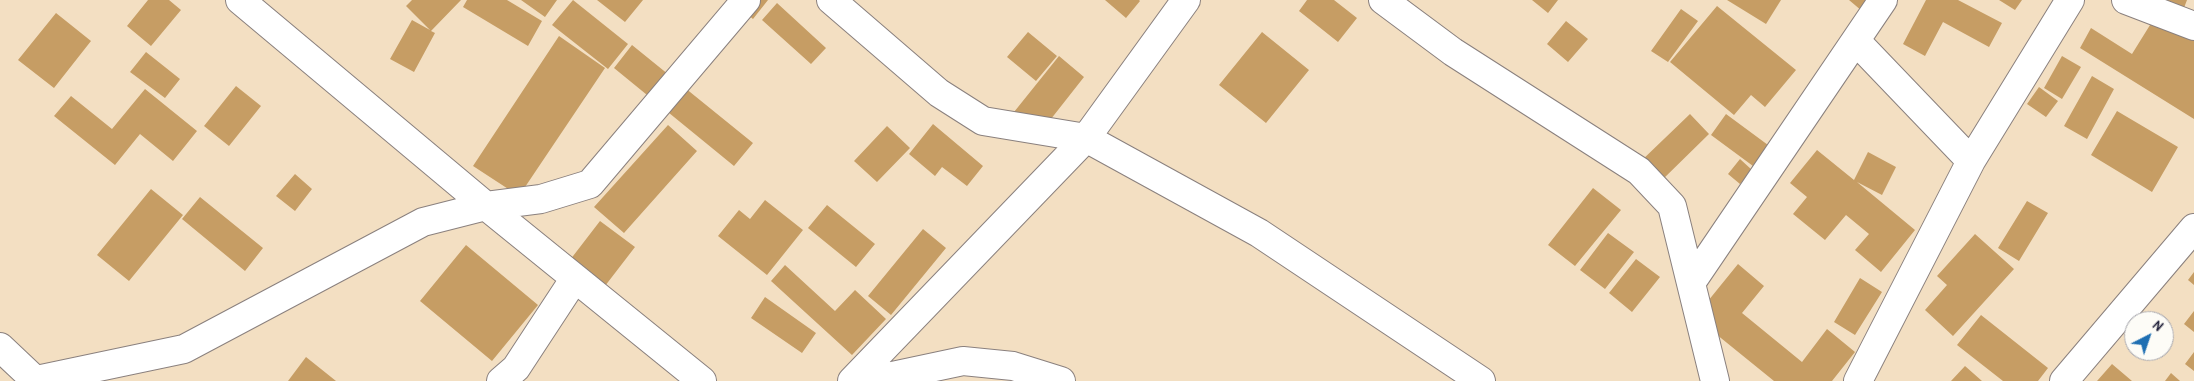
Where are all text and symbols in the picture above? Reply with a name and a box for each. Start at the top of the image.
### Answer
north arrow [2124,311,2174,361]
text: N [2149,315,2168,335]

